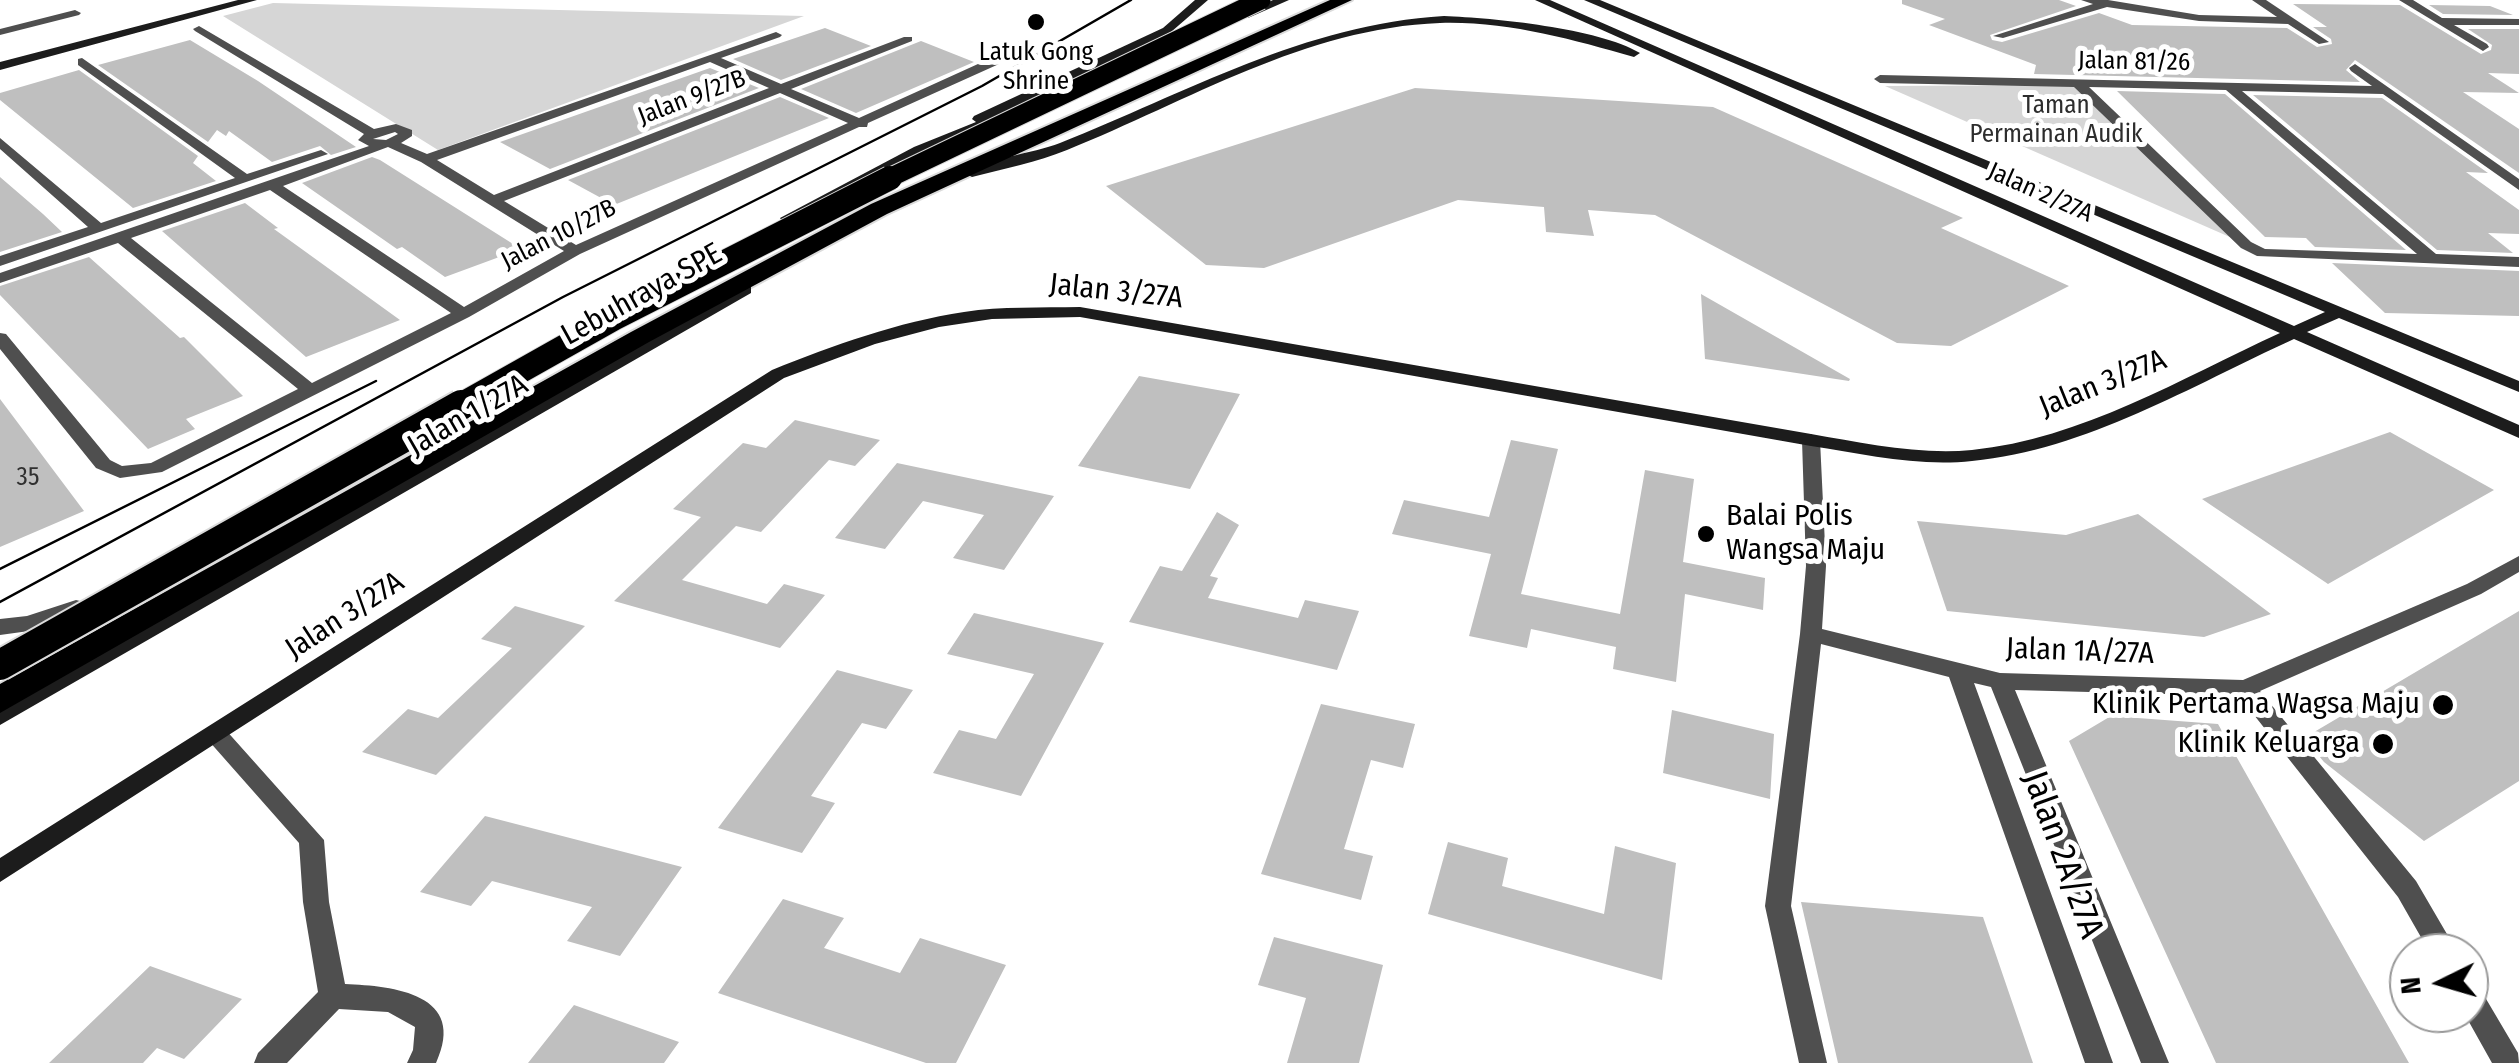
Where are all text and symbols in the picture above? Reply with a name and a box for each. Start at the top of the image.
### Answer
marker: Latuk Gong Shrine [1025,11,1047,33]
place label: Latuk Gong Shrine [979,38,1093,97]
street label: Jalan 81/26 [2078,46,2190,78]
street label: Jalan 9/27B [634,64,750,132]
park label: Taman Permainan Audik [1969,91,2143,150]
street label: Jalan 2/27A [1983,157,2097,229]
street label: Jalan 10/27B [497,193,621,277]
street label: Lebuhraya SPE [555,236,729,354]
street label: Jalan 3/27A [1048,267,1184,317]
street label: Jalan 3/27A [2034,342,2172,426]
street label: Jalan 1/27A [402,367,534,465]
house number: 35 [17,463,39,493]
place label: Balai Polis Wangsa Maju [1726,499,1885,570]
marker: Balai Polis Wangsa Maju [1695,523,1717,545]
street label: Jalan 3/27A [279,564,411,668]
street label: Jalan 1A/27A [2005,631,2155,673]
place label: Klinik Pertama Wagsa Maju [2092,687,2420,723]
marker: Klinik Pertama Wagsa Maju [2430,692,2456,718]
place label: Klinik Keluarga [2177,726,2360,762]
marker: Klinik Keluarga [2370,731,2396,757]
street label: Jalan 2A/27A [2012,766,2112,944]
north arrow [2389,933,2489,1033]
text: N [2393,976,2428,995]

